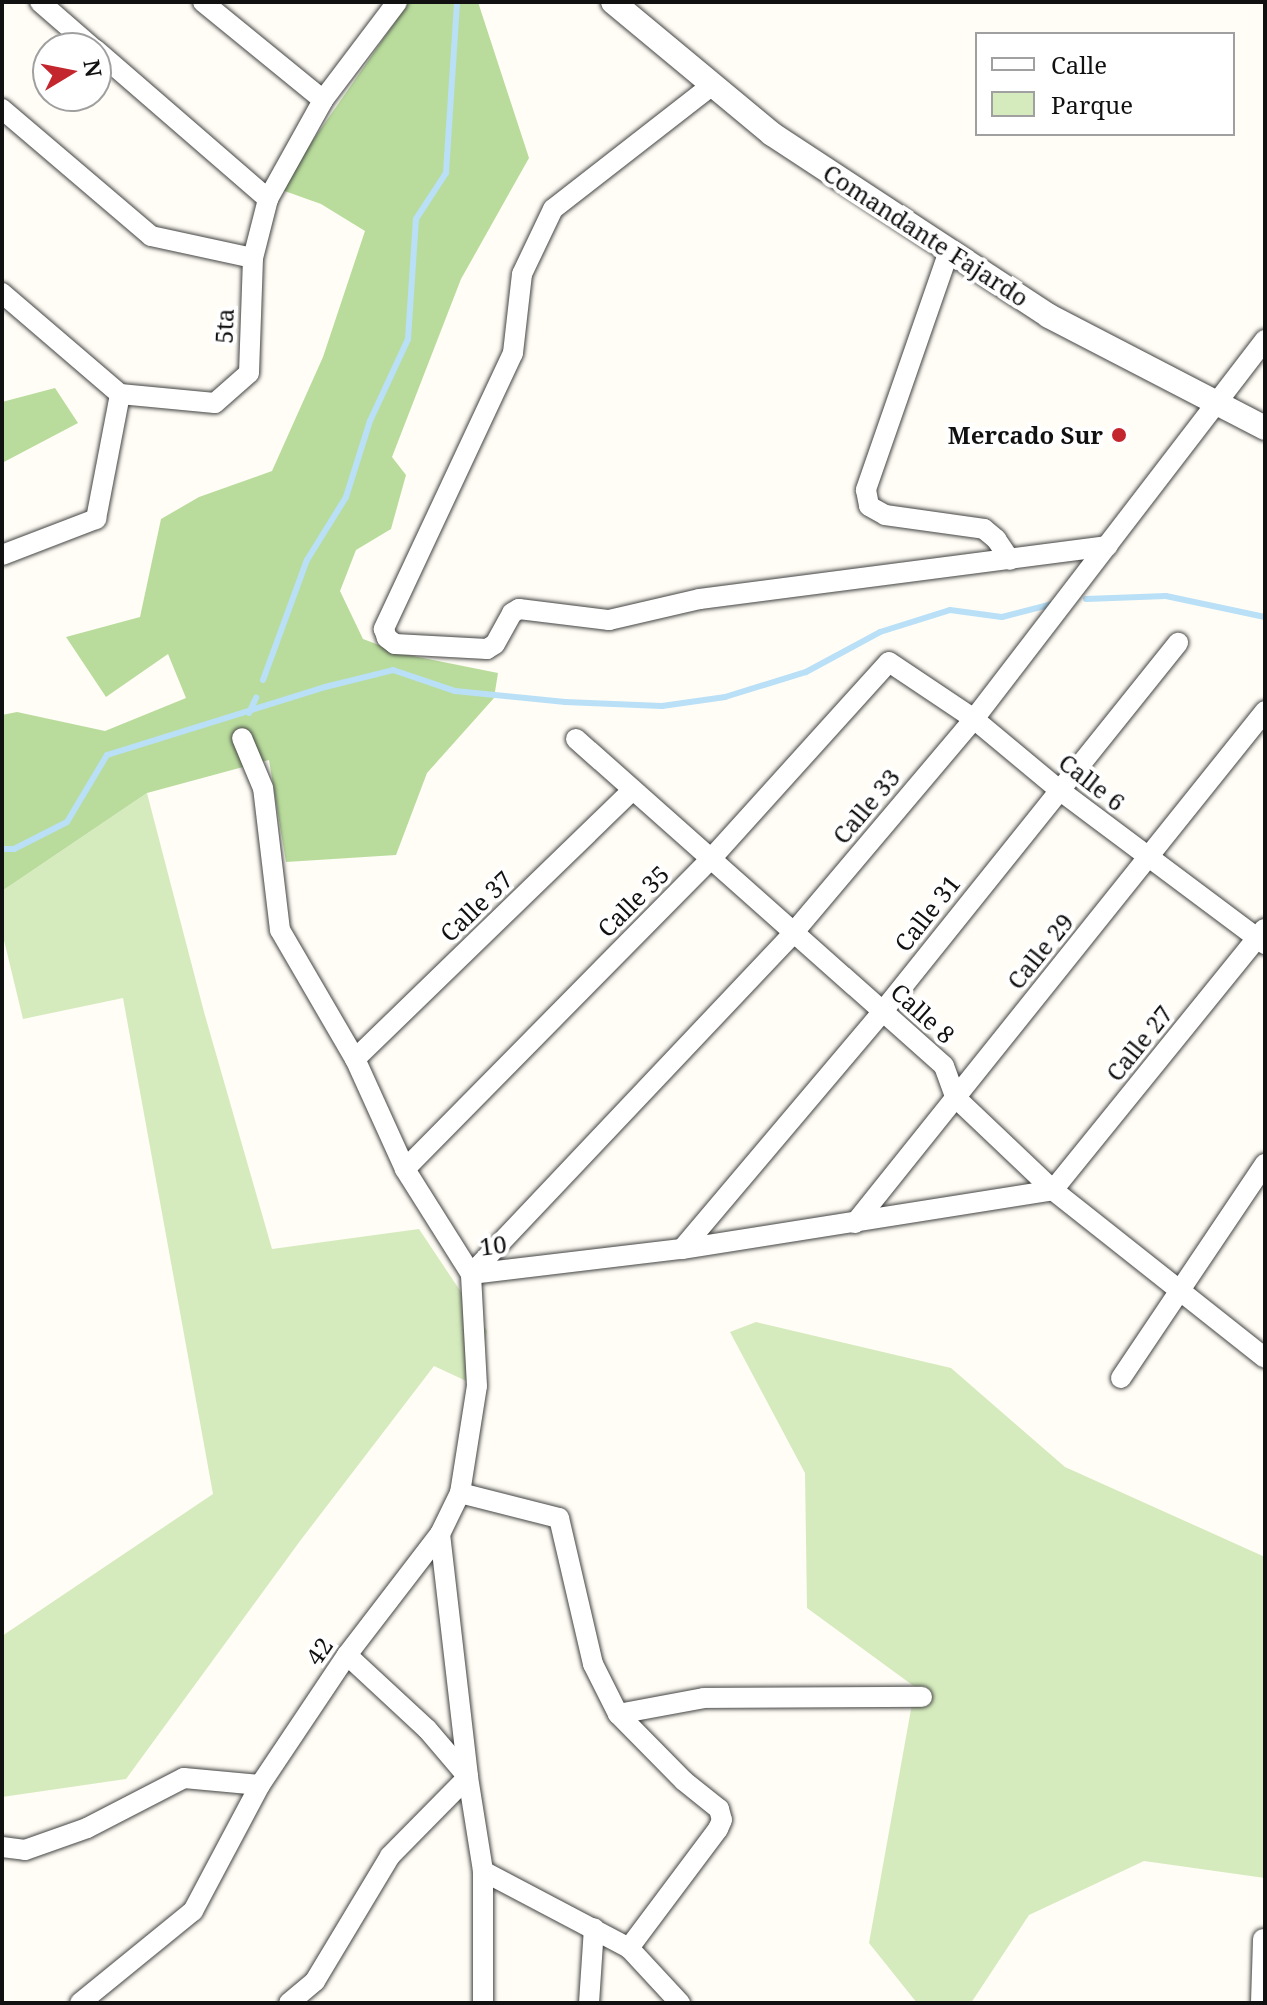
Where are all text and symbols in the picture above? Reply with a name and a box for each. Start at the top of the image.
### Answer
north arrow [32,32,112,112]
legend [975,32,1235,136]
text: Calle [1051,48,1107,81]
text: N [77,57,110,79]
text: Parque [1051,88,1133,121]
street label: Comandante Fajardo [818,158,1034,312]
street label: 5ta [209,308,239,344]
place label: Mercado Sur [948,421,1103,449]
marker: Mercado Sur [1110,426,1128,444]
street label: Calle 6 [1053,747,1131,817]
street label: Calle 33 [826,763,906,849]
street label: Calle 35 [591,859,675,943]
street label: Calle 37 [434,865,518,947]
street label: Calle 31 [888,869,966,957]
street label: Calle 29 [1001,907,1079,995]
street label: Calle 8 [885,977,961,1049]
street label: Calle 27 [1100,999,1178,1087]
street label: 10 [478,1229,508,1261]
street label: 42 [300,1632,338,1670]

